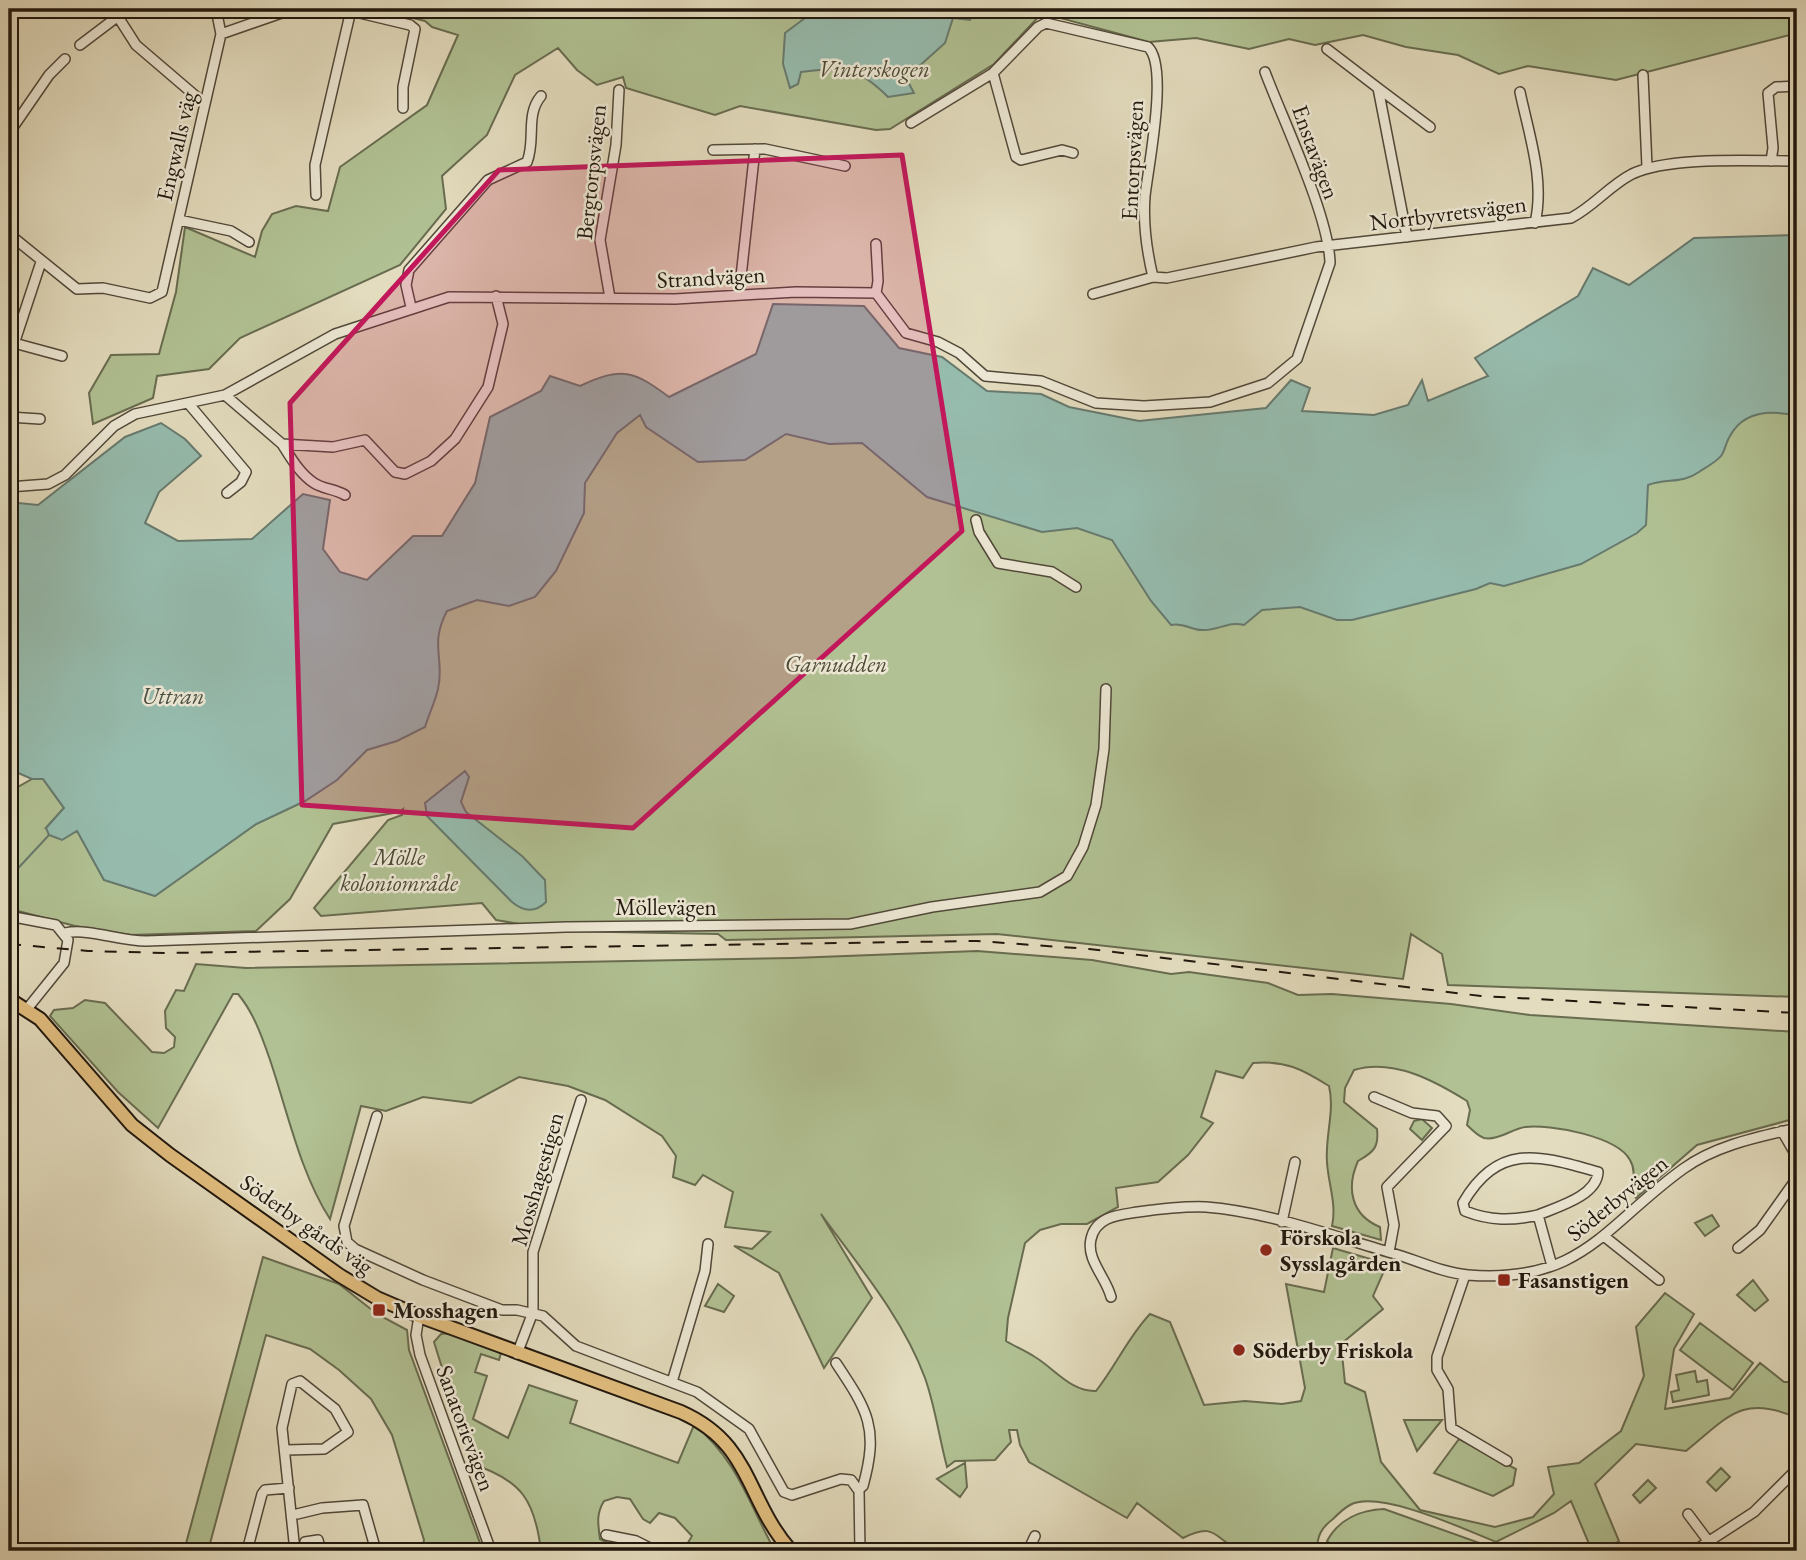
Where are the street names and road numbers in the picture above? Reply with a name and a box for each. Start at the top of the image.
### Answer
street label: Engwalls väg [149,87,203,204]
street label: Entorpsvägen [1114,99,1150,221]
street label: Enstavägen [1285,101,1347,203]
street label: Bergtorpsvägen [569,103,613,241]
street label: Norrbyvretsvägen [1368,189,1528,237]
street label: Strandvägen [656,259,766,295]
street label: Möllevägen [615,892,717,922]
street label: Mosshagestigen [504,1109,570,1249]
street label: Söderbyvägen [1560,1148,1674,1248]
street label: Söderby gårds väg [235,1167,380,1282]
street label: Sanatorievägen [429,1361,503,1495]

